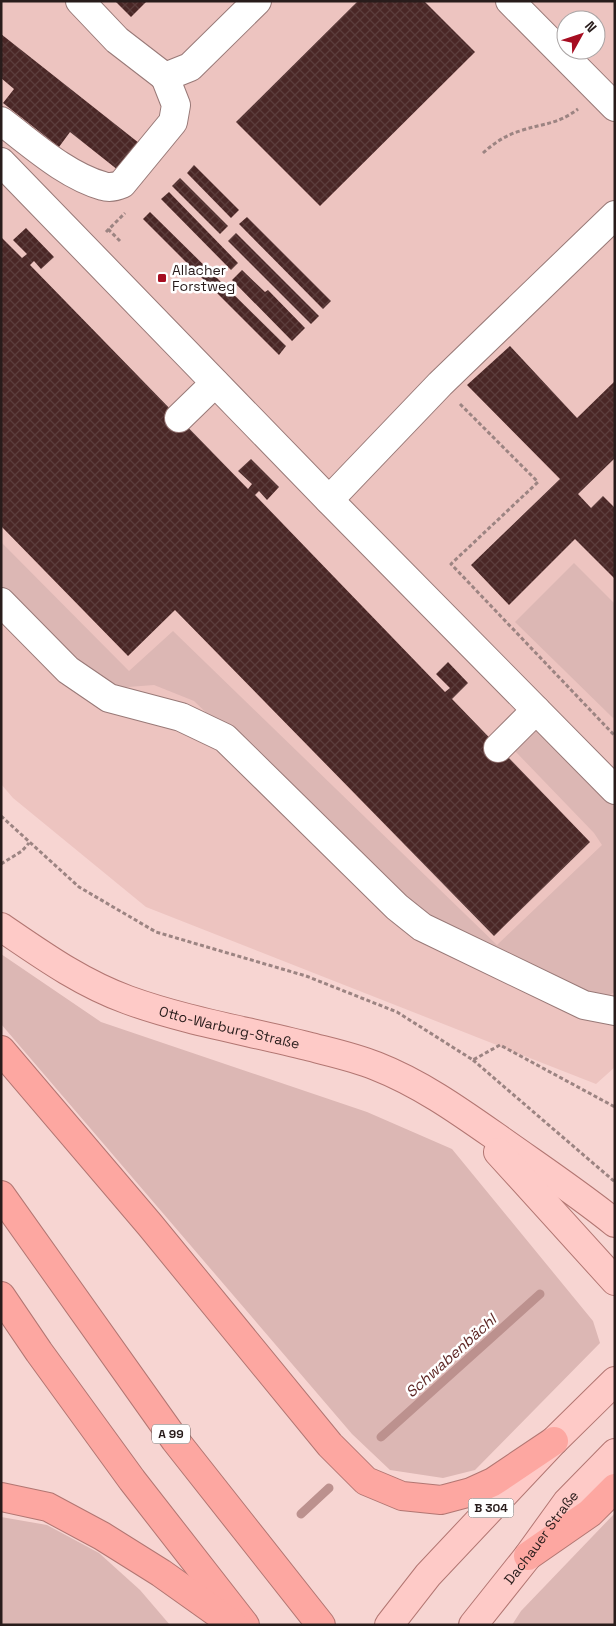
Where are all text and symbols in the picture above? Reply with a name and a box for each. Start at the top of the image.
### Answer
north arrow [556,10,606,60]
text: N [581,17,601,36]
place label: Allacher Forstweg [172,261,235,295]
marker: Allacher Forstweg [156,272,168,284]
street label: Otto-Warburg-Straße [157,1002,302,1053]
water label: Schwabenbächl [401,1308,502,1401]
road number: A 99 [152,1425,190,1444]
street label: Dachauer Straße [500,1487,582,1588]
road number: B 304 [468,1499,514,1518]

